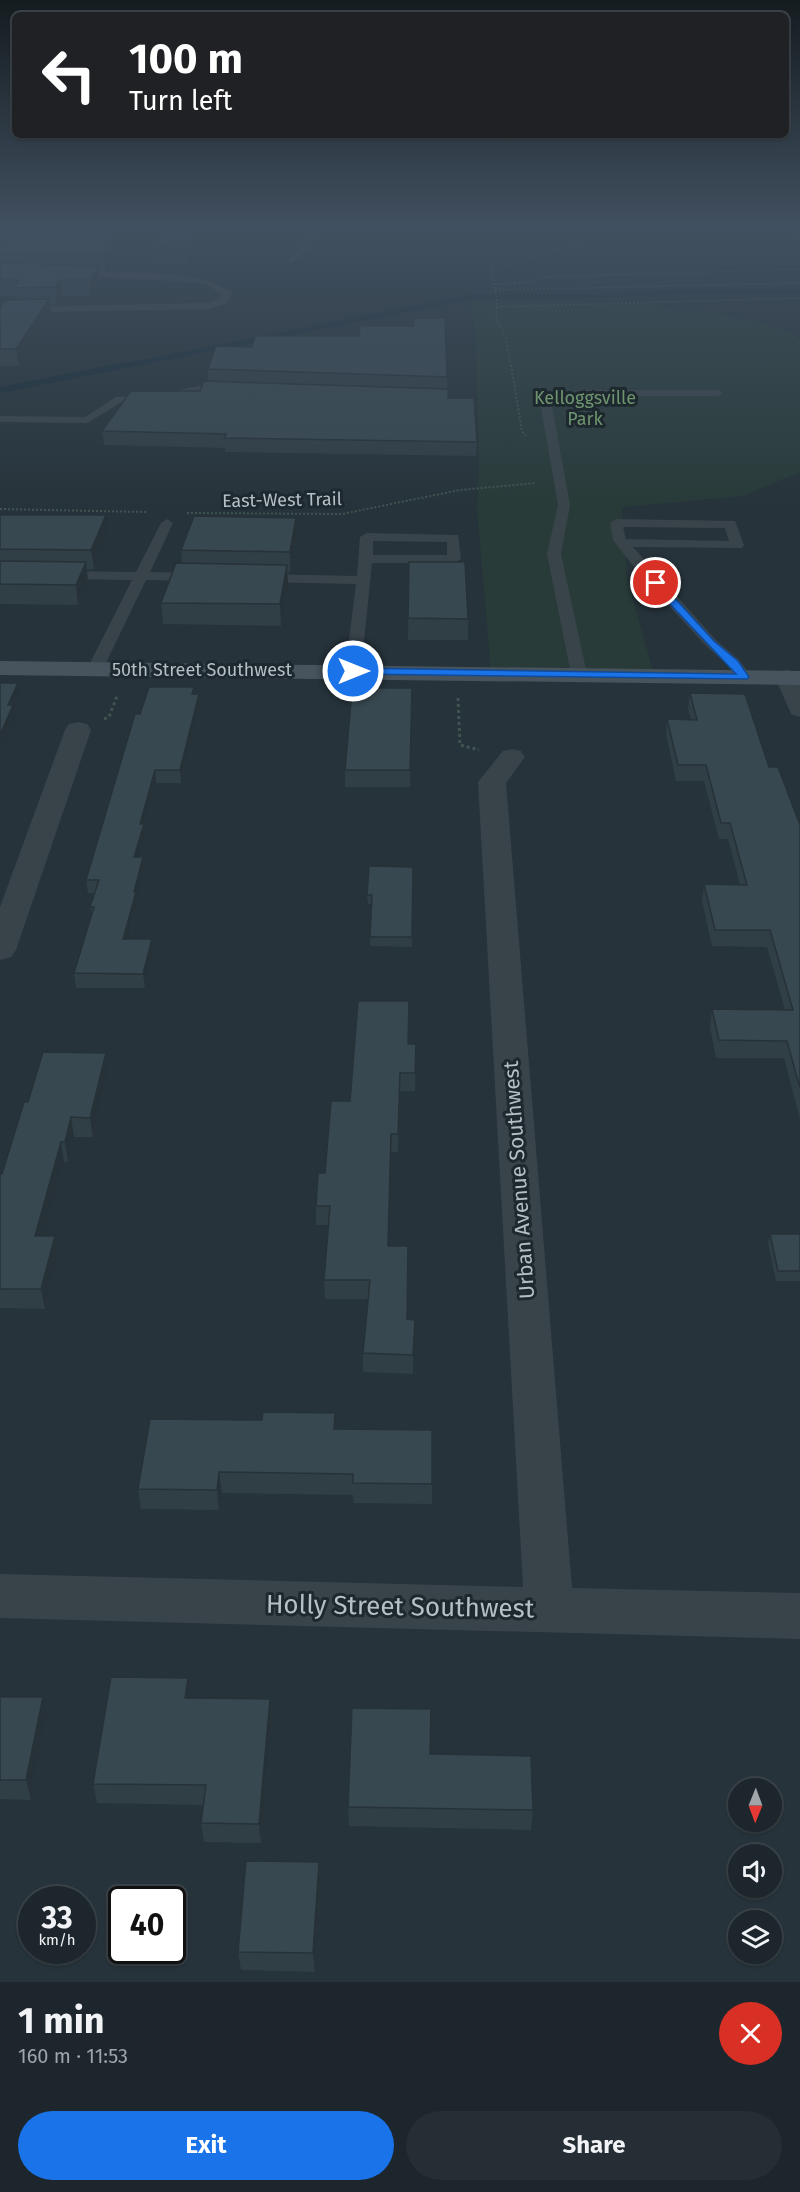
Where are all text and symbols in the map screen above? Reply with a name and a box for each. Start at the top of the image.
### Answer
text: 100 m [129,34,243,84]
icon: left [30,36,108,114]
text: Turn left [129,85,232,117]
park label: Kelloggsville Park [534,387,636,430]
street label: East-West Trail [222,488,342,512]
pin [630,557,681,608]
icon: arrive [639,566,672,599]
position arrow [321,639,385,703]
street label: 50th Street Southwest [112,659,292,681]
street label: Urban Avenue Southwest [498,1060,540,1300]
street label: Holly Street Southwest [266,1589,535,1624]
north arrow [728,1778,782,1832]
map controls [728,1778,782,1964]
button: sound [728,1844,782,1898]
speed limit sign: 40 [108,1886,186,1964]
text: 33 [41,1900,73,1936]
button: layers [728,1910,782,1964]
text: km/h [38,1931,76,1949]
text: 1 min [18,1999,105,2043]
button: close [719,2002,782,2065]
text: 160 m · 11:53 [18,2044,128,2068]
button: Exit [18,2111,394,2180]
button: Share [406,2111,782,2180]

